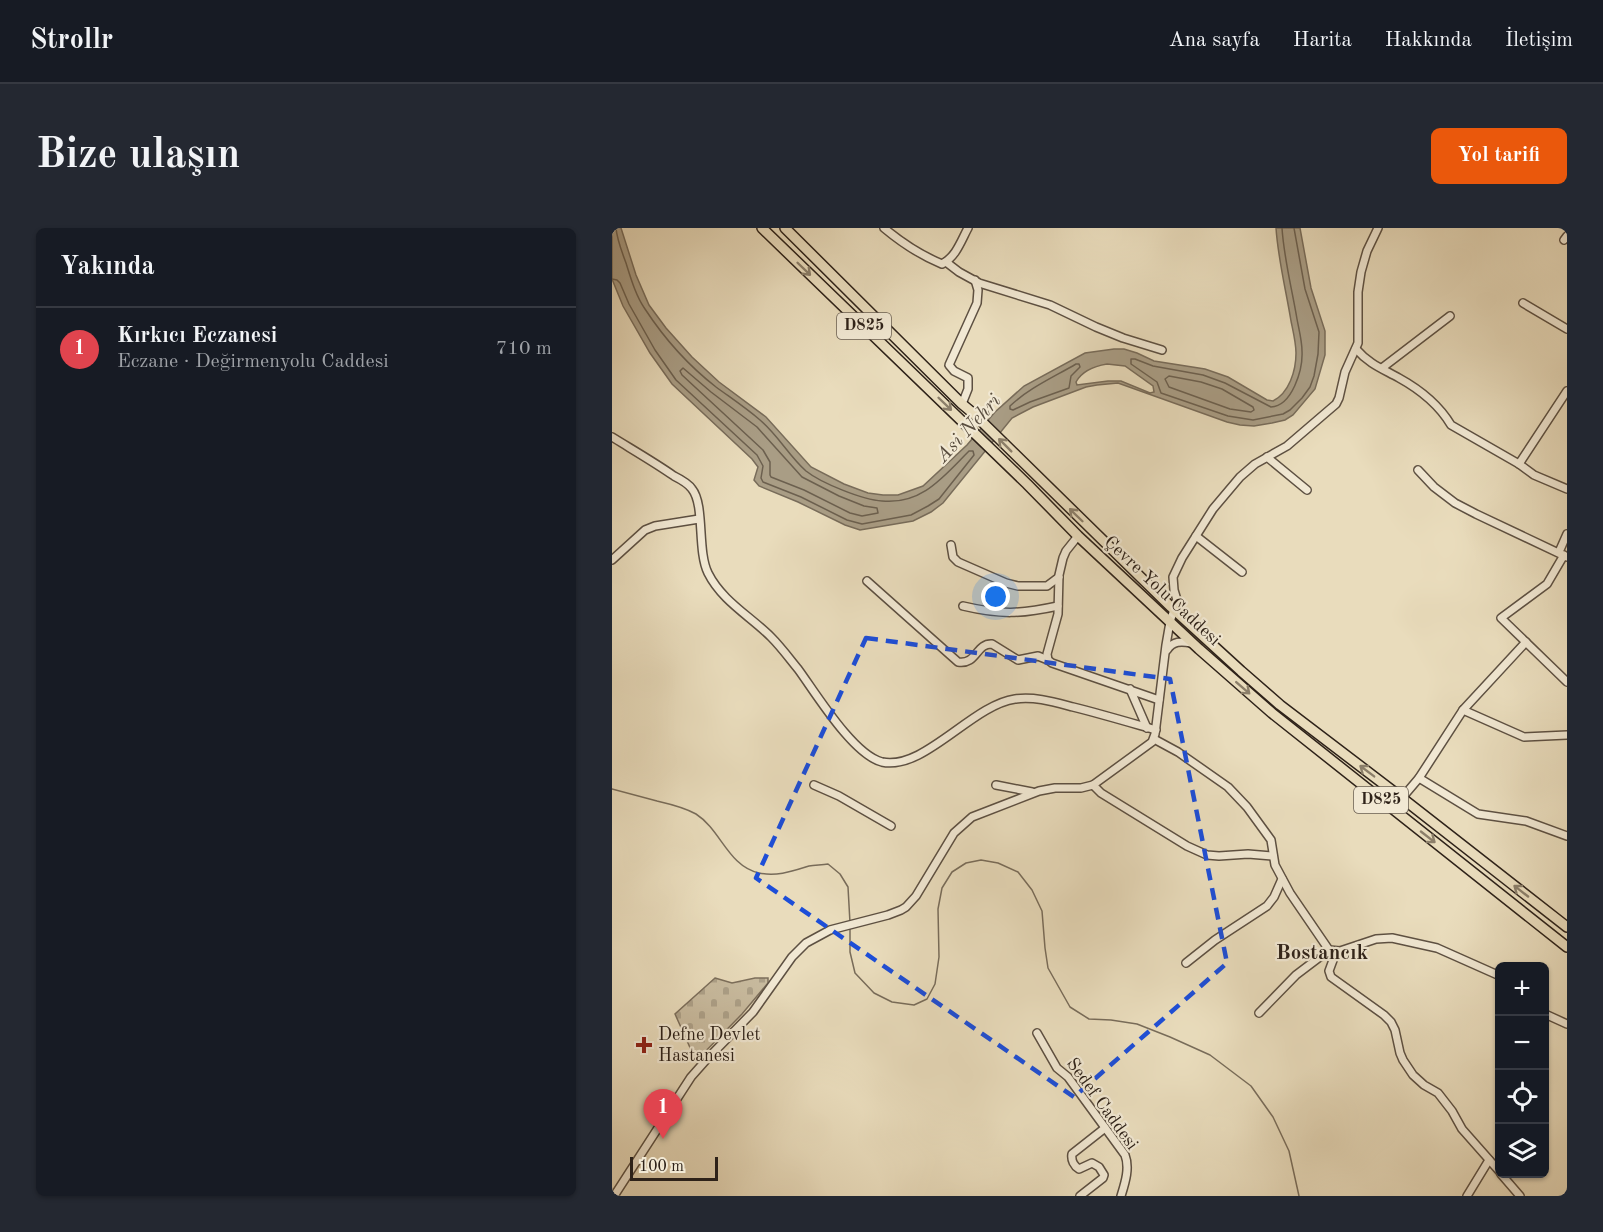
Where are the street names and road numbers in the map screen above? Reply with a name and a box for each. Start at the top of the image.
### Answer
road number: D825 [837,313,891,339]
street label: Çevre Yolu Caddesi [1100,533,1224,649]
road number: D825 [1354,787,1408,813]
street label: Sedef Caddesi [1063,1055,1141,1153]

